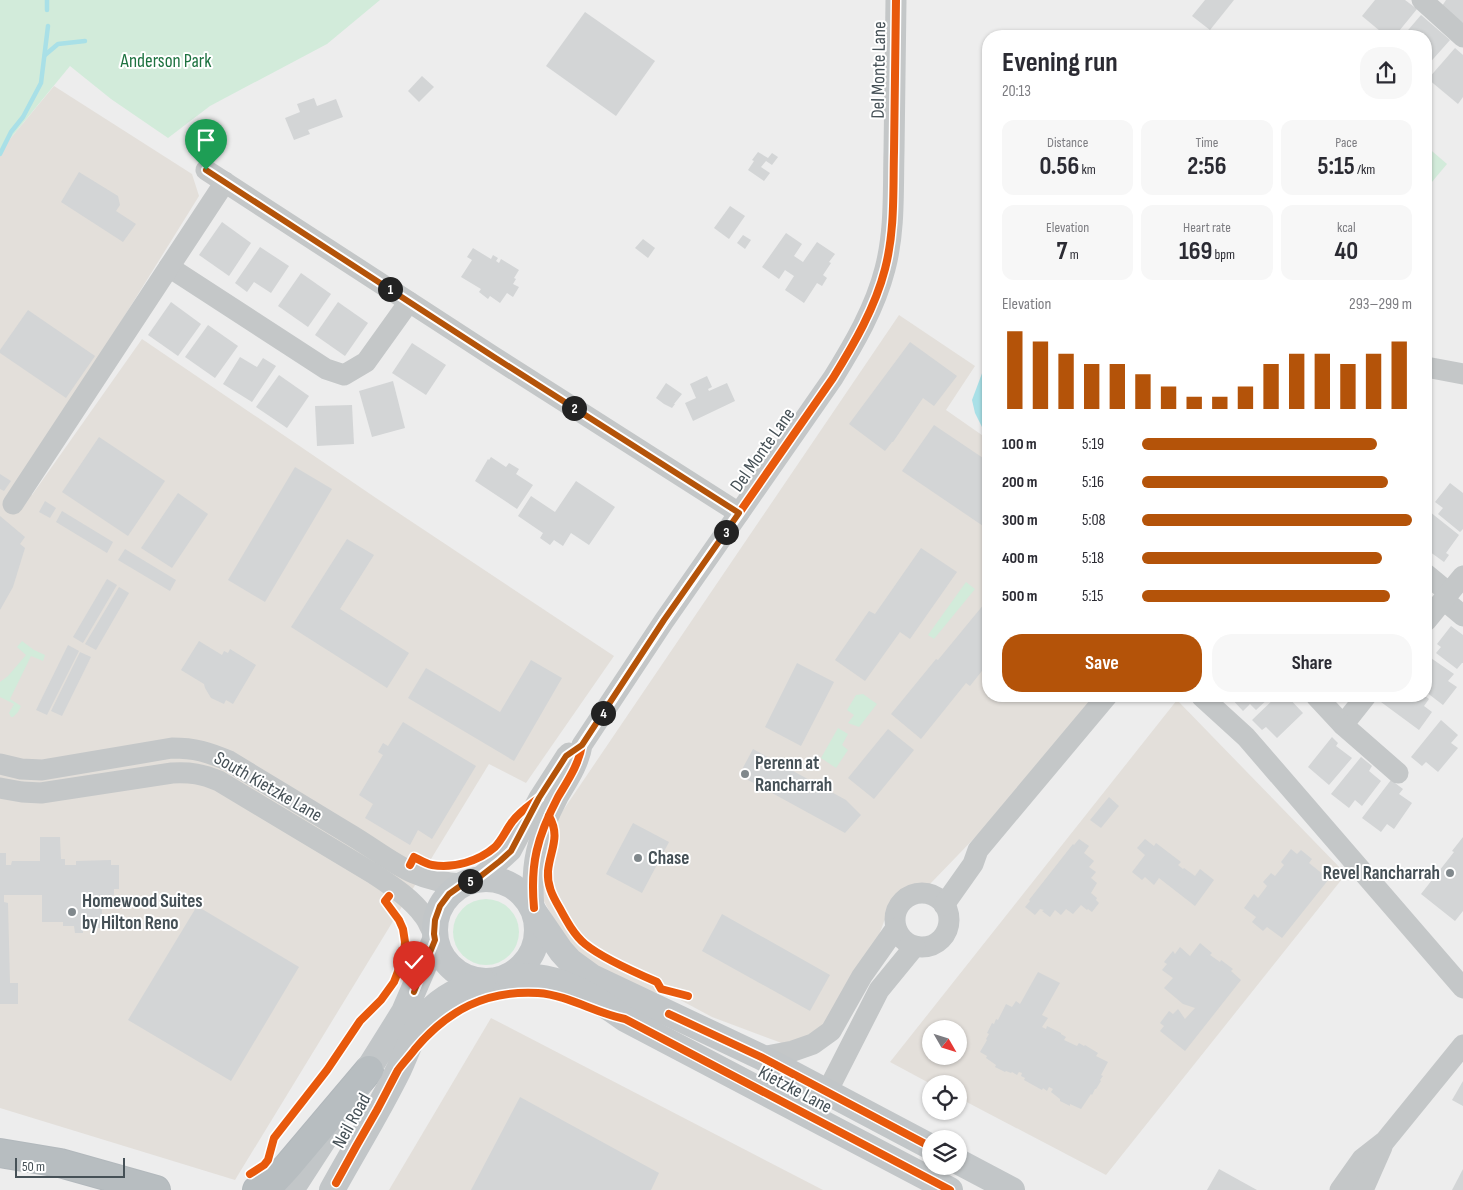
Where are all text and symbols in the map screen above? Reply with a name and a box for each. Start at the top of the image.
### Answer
street label: Del Monte Lane [867,21,891,119]
text: Evening run [1002,46,1118,79]
button: share [1360,47,1412,99]
park label: Anderson Park [119,50,212,73]
text: 20:13 [1002,82,1031,101]
pin [185,119,227,170]
icon: arrive [192,126,220,154]
text: Distance [1047,134,1088,151]
text: Time [1196,134,1218,151]
text: Pace [1335,134,1357,151]
text: 0.56 [1039,151,1079,182]
text: 2:56 [1187,151,1227,182]
text: 5:15 [1317,151,1355,182]
text: km [1079,161,1096,178]
text: /km [1355,161,1375,178]
text: Elevation [1046,219,1089,236]
text: Heart rate [1183,219,1231,236]
text: kcal [1337,219,1356,236]
text: 7 [1057,236,1068,267]
text: 169 [1179,236,1212,267]
text: 40 [1335,236,1358,267]
text: m [1068,246,1079,263]
text: bpm [1212,246,1235,263]
pin: 1 [378,276,402,302]
text: 1 [388,281,393,298]
text: Elevation [1002,295,1051,314]
text: 293–299 m [1349,295,1412,314]
pin: 2 [562,396,586,420]
text: 2 [571,400,578,417]
street label: Del Monte Lane [726,404,800,496]
text: 100 m [1002,435,1037,454]
text: 5:19 [1082,435,1104,454]
text: 200 m [1002,473,1037,492]
text: 5:16 [1082,473,1104,492]
text: 300 m [1002,511,1038,530]
text: 5:08 [1082,511,1106,530]
pin: 3 [714,520,738,544]
text: 3 [723,524,730,541]
text: 400 m [1002,549,1038,568]
text: 5:18 [1082,549,1104,568]
text: 500 m [1002,587,1037,606]
text: 5:15 [1082,587,1103,606]
button: Save [1002,634,1202,692]
button: Share [1212,634,1412,692]
pin: 4 [590,700,616,726]
text: 4 [600,705,607,722]
street label: South Kietzke Lane [210,747,326,827]
place label: Perenn at Rancharrah [755,752,832,797]
marker: Perenn at Rancharrah [739,768,751,780]
place label: Chase [648,847,689,870]
marker: Chase [632,852,644,864]
place label: Revel Rancharrah [1323,862,1440,885]
marker: Revel Rancharrah [1444,867,1456,879]
pin: 5 [458,868,482,894]
text: 5 [467,873,474,890]
place label: Homewood Suites by Hilton Reno [82,890,203,935]
marker: Homewood Suites by Hilton Reno [66,906,78,918]
pin [393,941,435,992]
icon: check [400,948,428,976]
north arrow [922,1020,968,1065]
map controls [922,1020,967,1175]
street label: Kietzke Lane [754,1061,836,1119]
button: locate [922,1075,967,1120]
street label: Neil Road [328,1090,376,1152]
button: layers [922,1130,967,1175]
scale bar [15,1155,125,1178]
text: 50 m [22,1158,45,1175]

